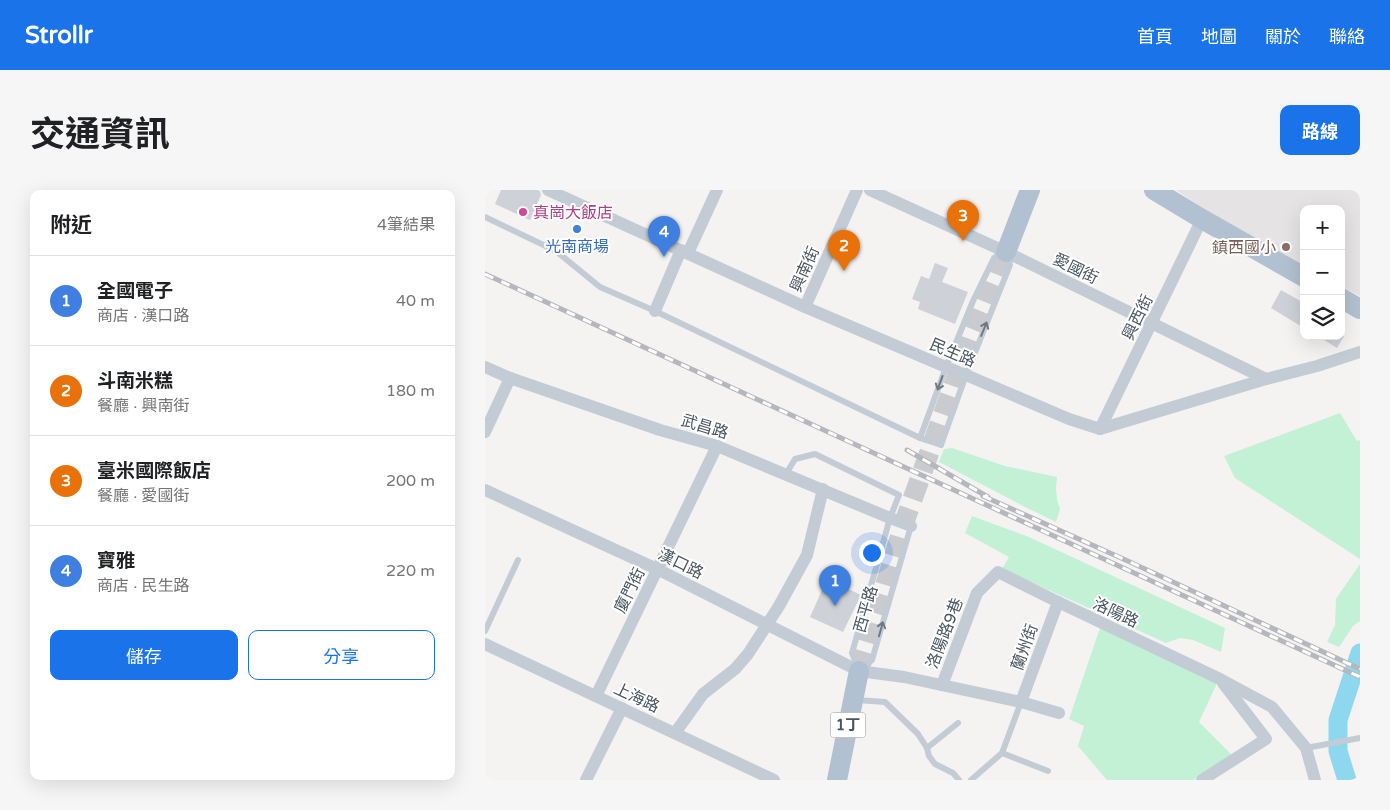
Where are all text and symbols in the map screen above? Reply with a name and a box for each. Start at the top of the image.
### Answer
text: Strollr [25,21,93,50]
text: 首頁 [1137,26,1173,48]
text: 地圖 [1201,26,1237,48]
text: 關於 [1265,26,1301,48]
text: 聯絡 [1329,26,1365,48]
button: 路線 [1280,105,1360,155]
text: 交通資訊 [30,114,170,156]
pin: 3 [947,200,979,241]
place label: 真崗大飯店 [533,203,613,223]
map controls [1300,205,1345,340]
button: + [1300,205,1345,250]
marker: 真崗大飯店 [517,206,529,218]
text: 附近 [50,213,92,238]
text: 4筆結果 [377,215,435,235]
pin: 4 [648,216,680,257]
marker: 光南商場 [571,223,583,235]
pin: 2 [828,230,860,271]
place label: 光南商場 [545,237,609,257]
place label: 鎮西國小 [1212,238,1276,258]
marker: 鎮西國小 [1280,241,1292,253]
street label: 興南街 [786,243,824,295]
street label: 愛國街 [1050,249,1102,288]
button: − [1300,250,1345,295]
text: 全國電子 [97,280,173,302]
text: 1 [61,291,71,311]
text: 40 m [396,291,435,311]
street label: 興西街 [1118,291,1157,343]
button: layers [1300,295,1345,340]
text: 商店 · 漢口路 [97,306,189,326]
one-way arrow [980,322,989,337]
street label: 民生路 [927,334,979,372]
text: 斗南米糕 [97,370,173,392]
one-way arrow [935,375,944,391]
text: 2 [61,381,71,401]
text: 180 m [386,381,435,401]
text: 餐廳 · 興南街 [97,396,189,416]
street label: 武昌路 [679,410,731,444]
text: 臺米國際飯店 [97,460,211,482]
text: 3 [61,471,71,491]
text: 200 m [386,471,435,491]
text: 餐廳 · 愛國街 [97,486,189,506]
your location [859,540,885,566]
street label: 漢口路 [655,544,707,583]
text: 寶雅 [97,550,135,572]
text: 4 [61,561,71,581]
text: 220 m [386,561,435,581]
street label: 廈門街 [610,564,649,616]
pin: 1 [819,565,851,606]
text: 商店 · 民生路 [97,576,189,596]
street label: 西平路 [850,583,882,635]
street label: 洛陽路 [1090,594,1142,632]
street label: 洛陽路9巷 [922,595,968,672]
one-way arrow [876,621,886,637]
street label: 蘭州街 [1007,621,1043,673]
button: 儲存 [50,630,238,680]
button: 分享 [248,630,435,680]
street label: 上海路 [611,679,663,717]
road number: 1丁 [831,712,865,738]

